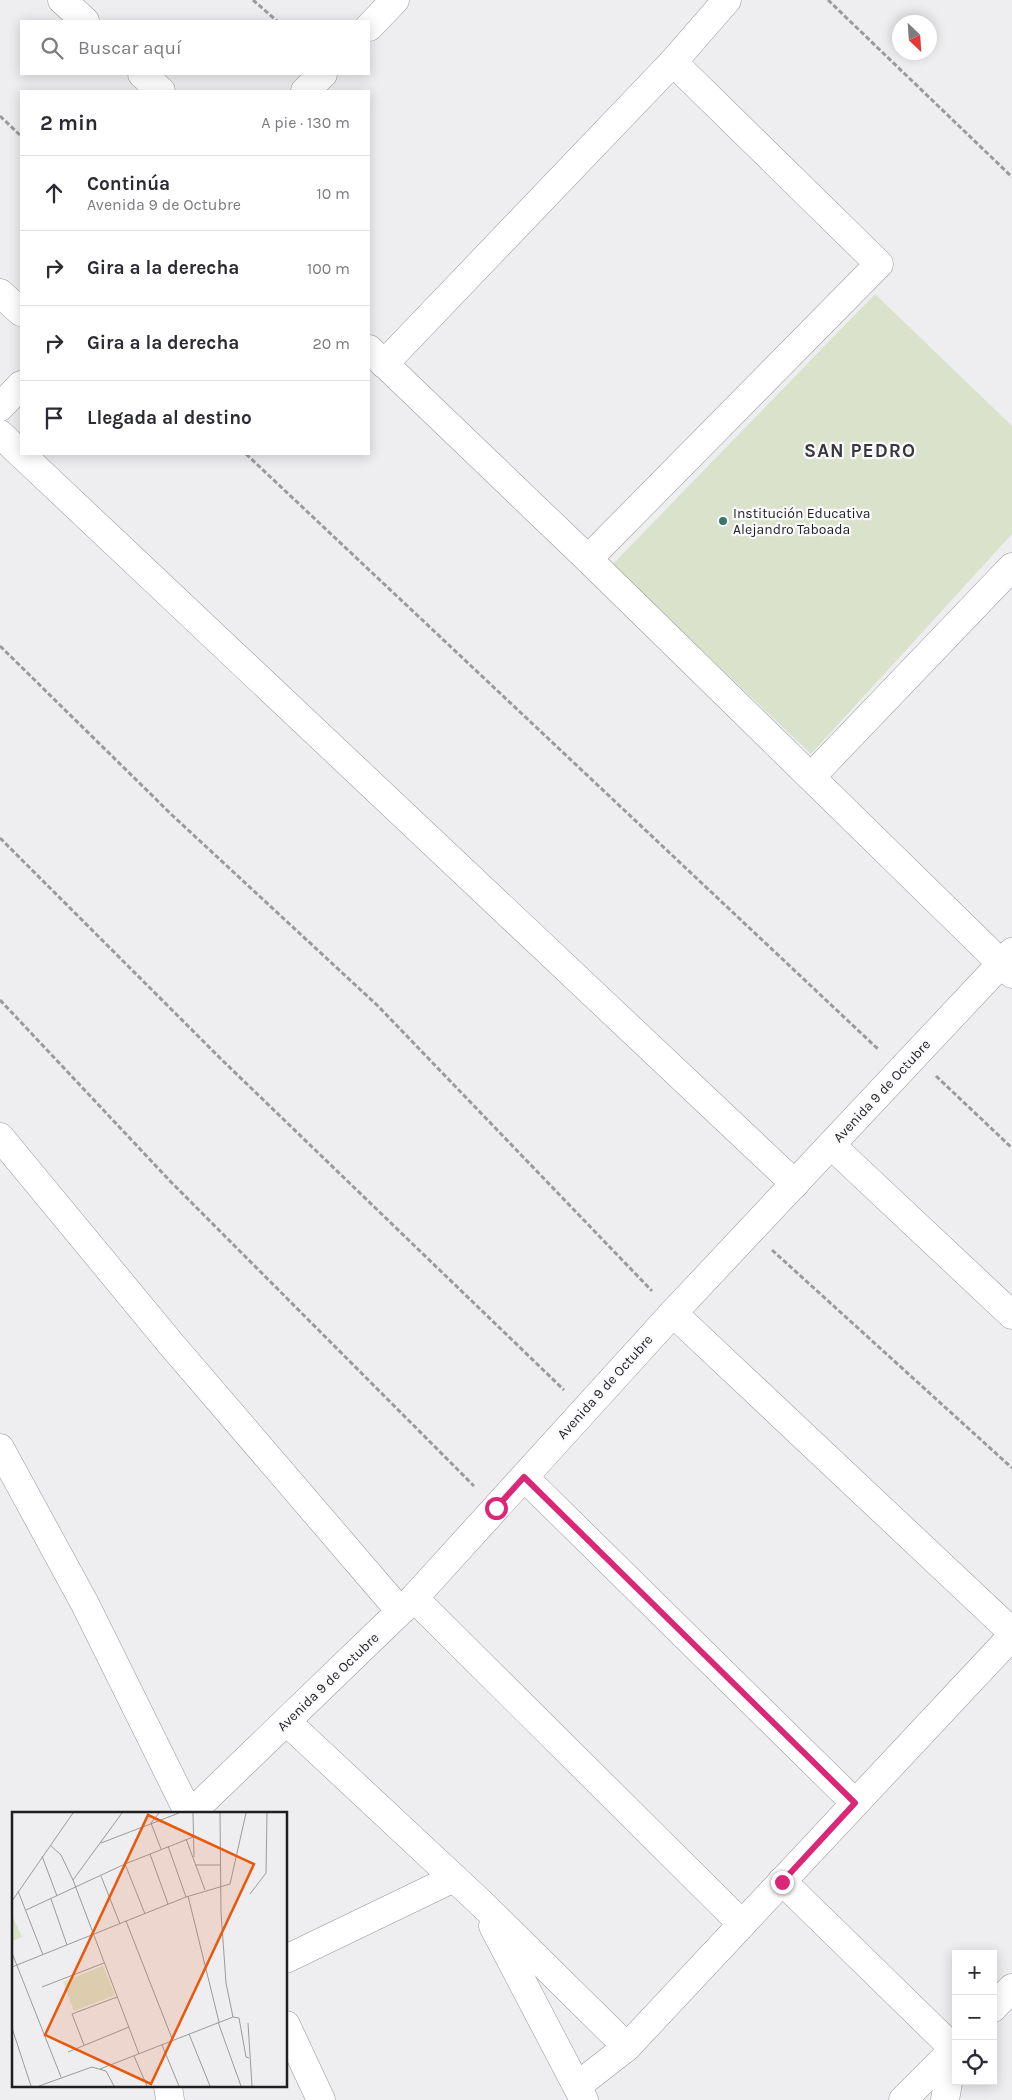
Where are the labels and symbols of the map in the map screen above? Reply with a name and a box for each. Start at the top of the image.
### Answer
north arrow [892,15,937,60]
district label: SAN PEDRO [804,440,916,462]
place label: Institución Educativa Alejandro Taboada [733,505,870,538]
marker: Institución Educativa Alejandro Taboada [717,515,729,527]
street label: Avenida 9 de Octubre [830,1036,934,1146]
street label: Avenida 9 de Octubre [554,1331,656,1443]
route start [485,1497,508,1520]
street label: Avenida 9 de Octubre [274,1629,382,1735]
inset map [12,1812,288,2088]
route end [771,1871,794,1894]

